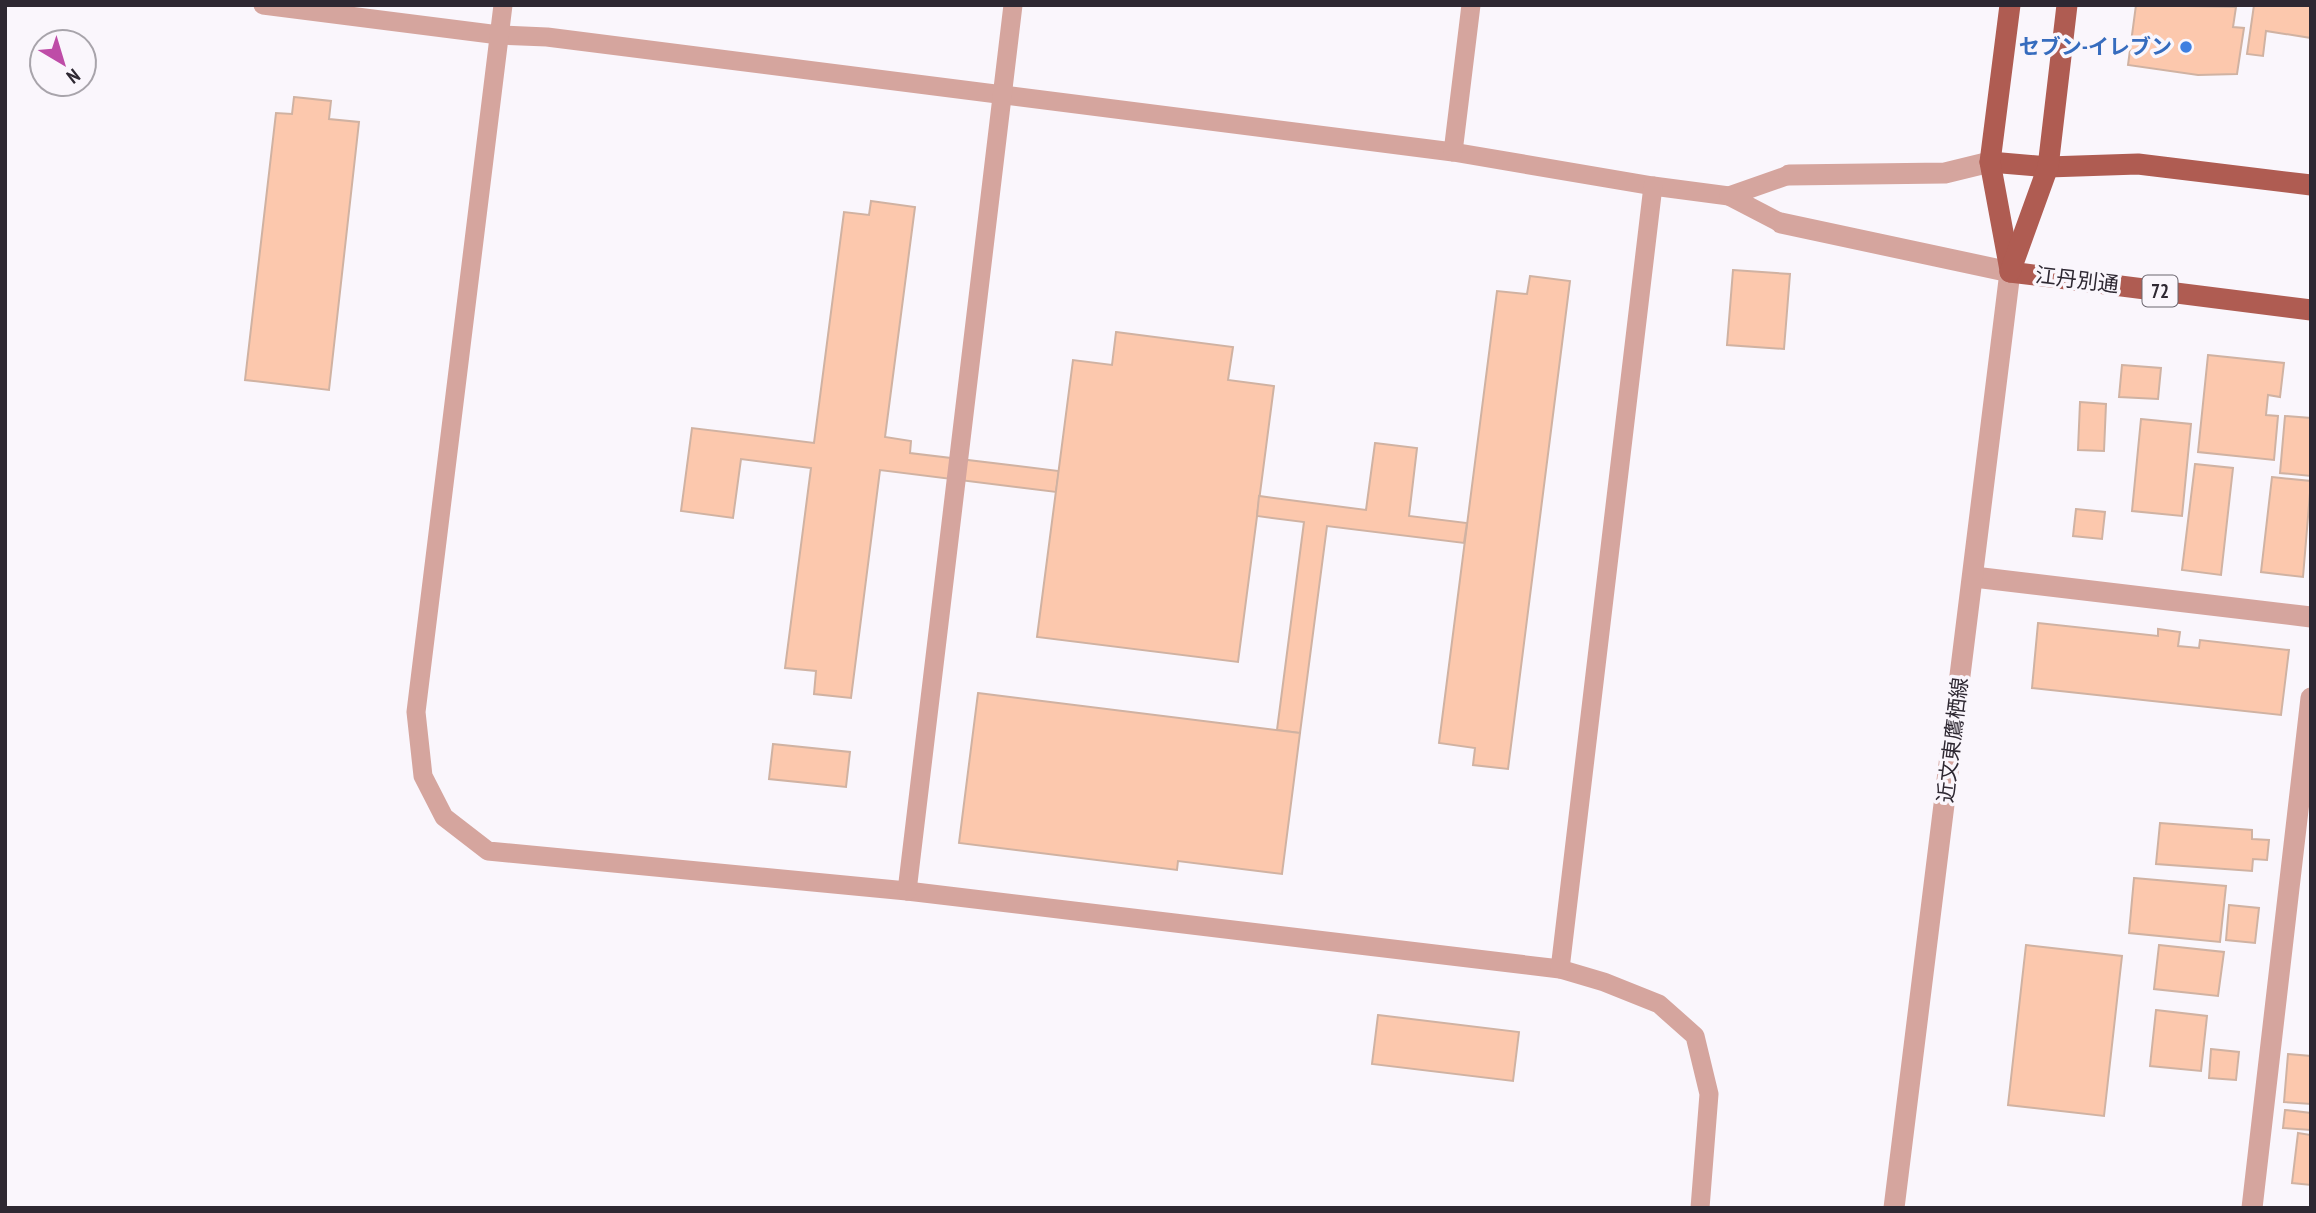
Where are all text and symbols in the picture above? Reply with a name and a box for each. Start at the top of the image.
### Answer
north arrow [28,28,98,98]
place label: セブン-イレブン [2019,33,2172,60]
marker: セブン-イレブン [2178,39,2194,55]
text: N [62,64,85,89]
street label: 江丹別通 [2034,261,2120,298]
road number: 72 [2142,276,2178,306]
street label: 近文東鷹栖線 [1931,676,1974,804]

